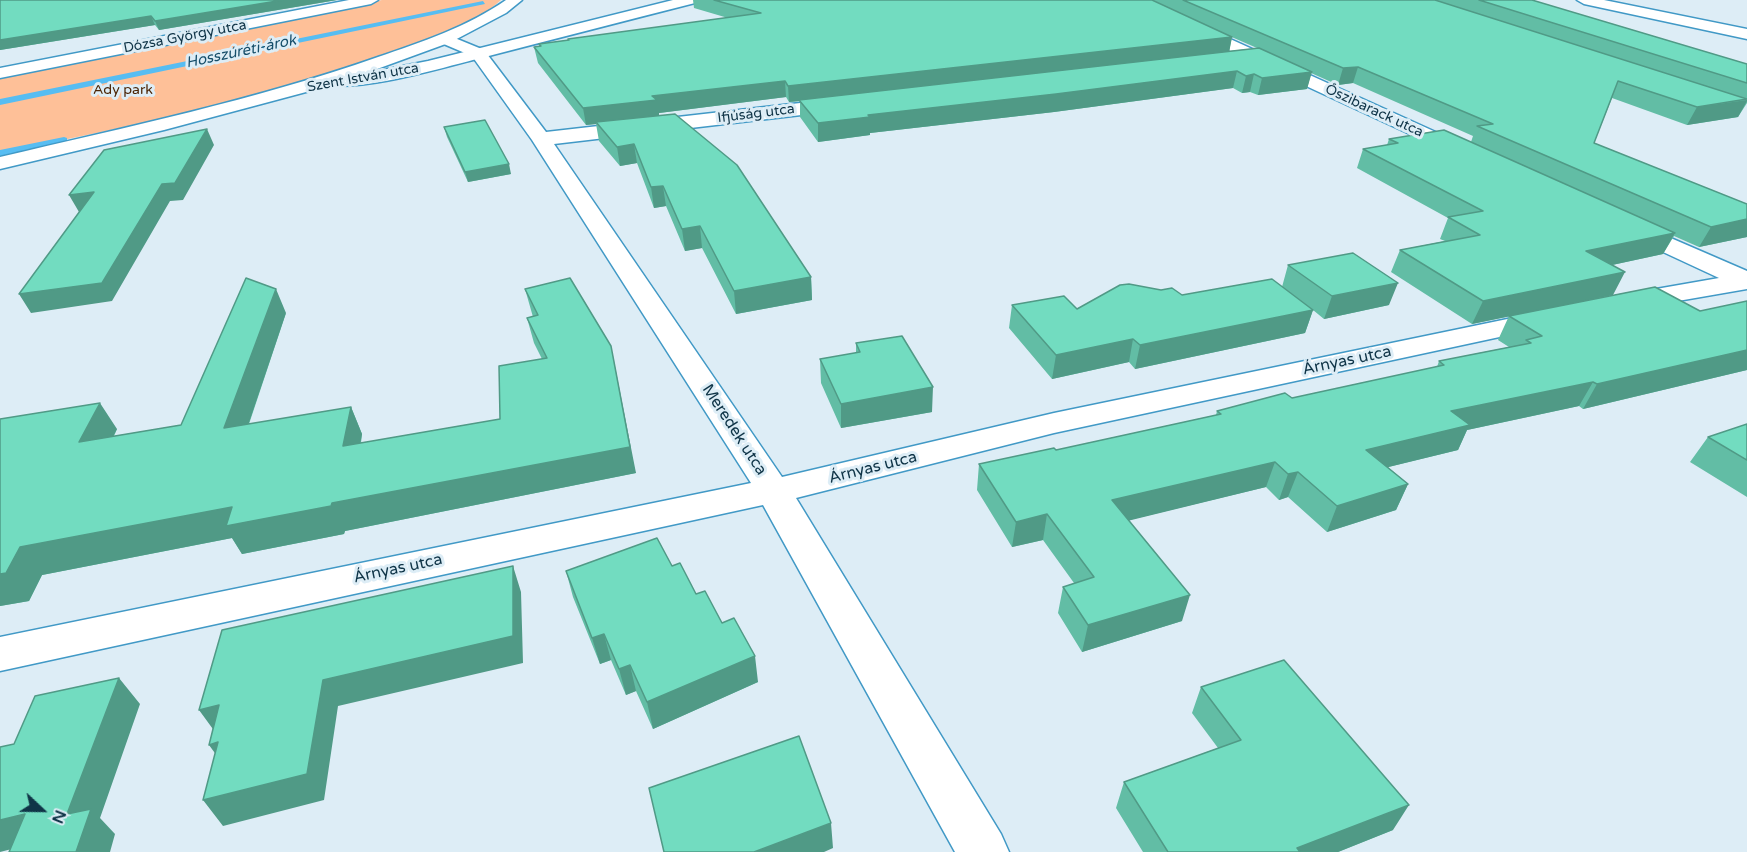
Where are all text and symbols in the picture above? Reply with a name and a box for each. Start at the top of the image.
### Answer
street label: Dózsa György utca [122,17,248,57]
water label: Hosszúréti-árok [184,32,298,72]
street label: Szent István utca [306,60,420,96]
street label: Őszibarack utca [1322,81,1426,141]
park label: Ady park [93,82,153,98]
street label: Ifjúság utca [716,101,796,127]
street label: Árnyas utca [1301,342,1393,380]
street label: Meredek utca [697,381,771,479]
street label: Árnyas utca [827,448,919,488]
street label: Árnyas utca [352,550,444,588]
north arrow [12,780,72,840]
text: N [47,807,70,826]

